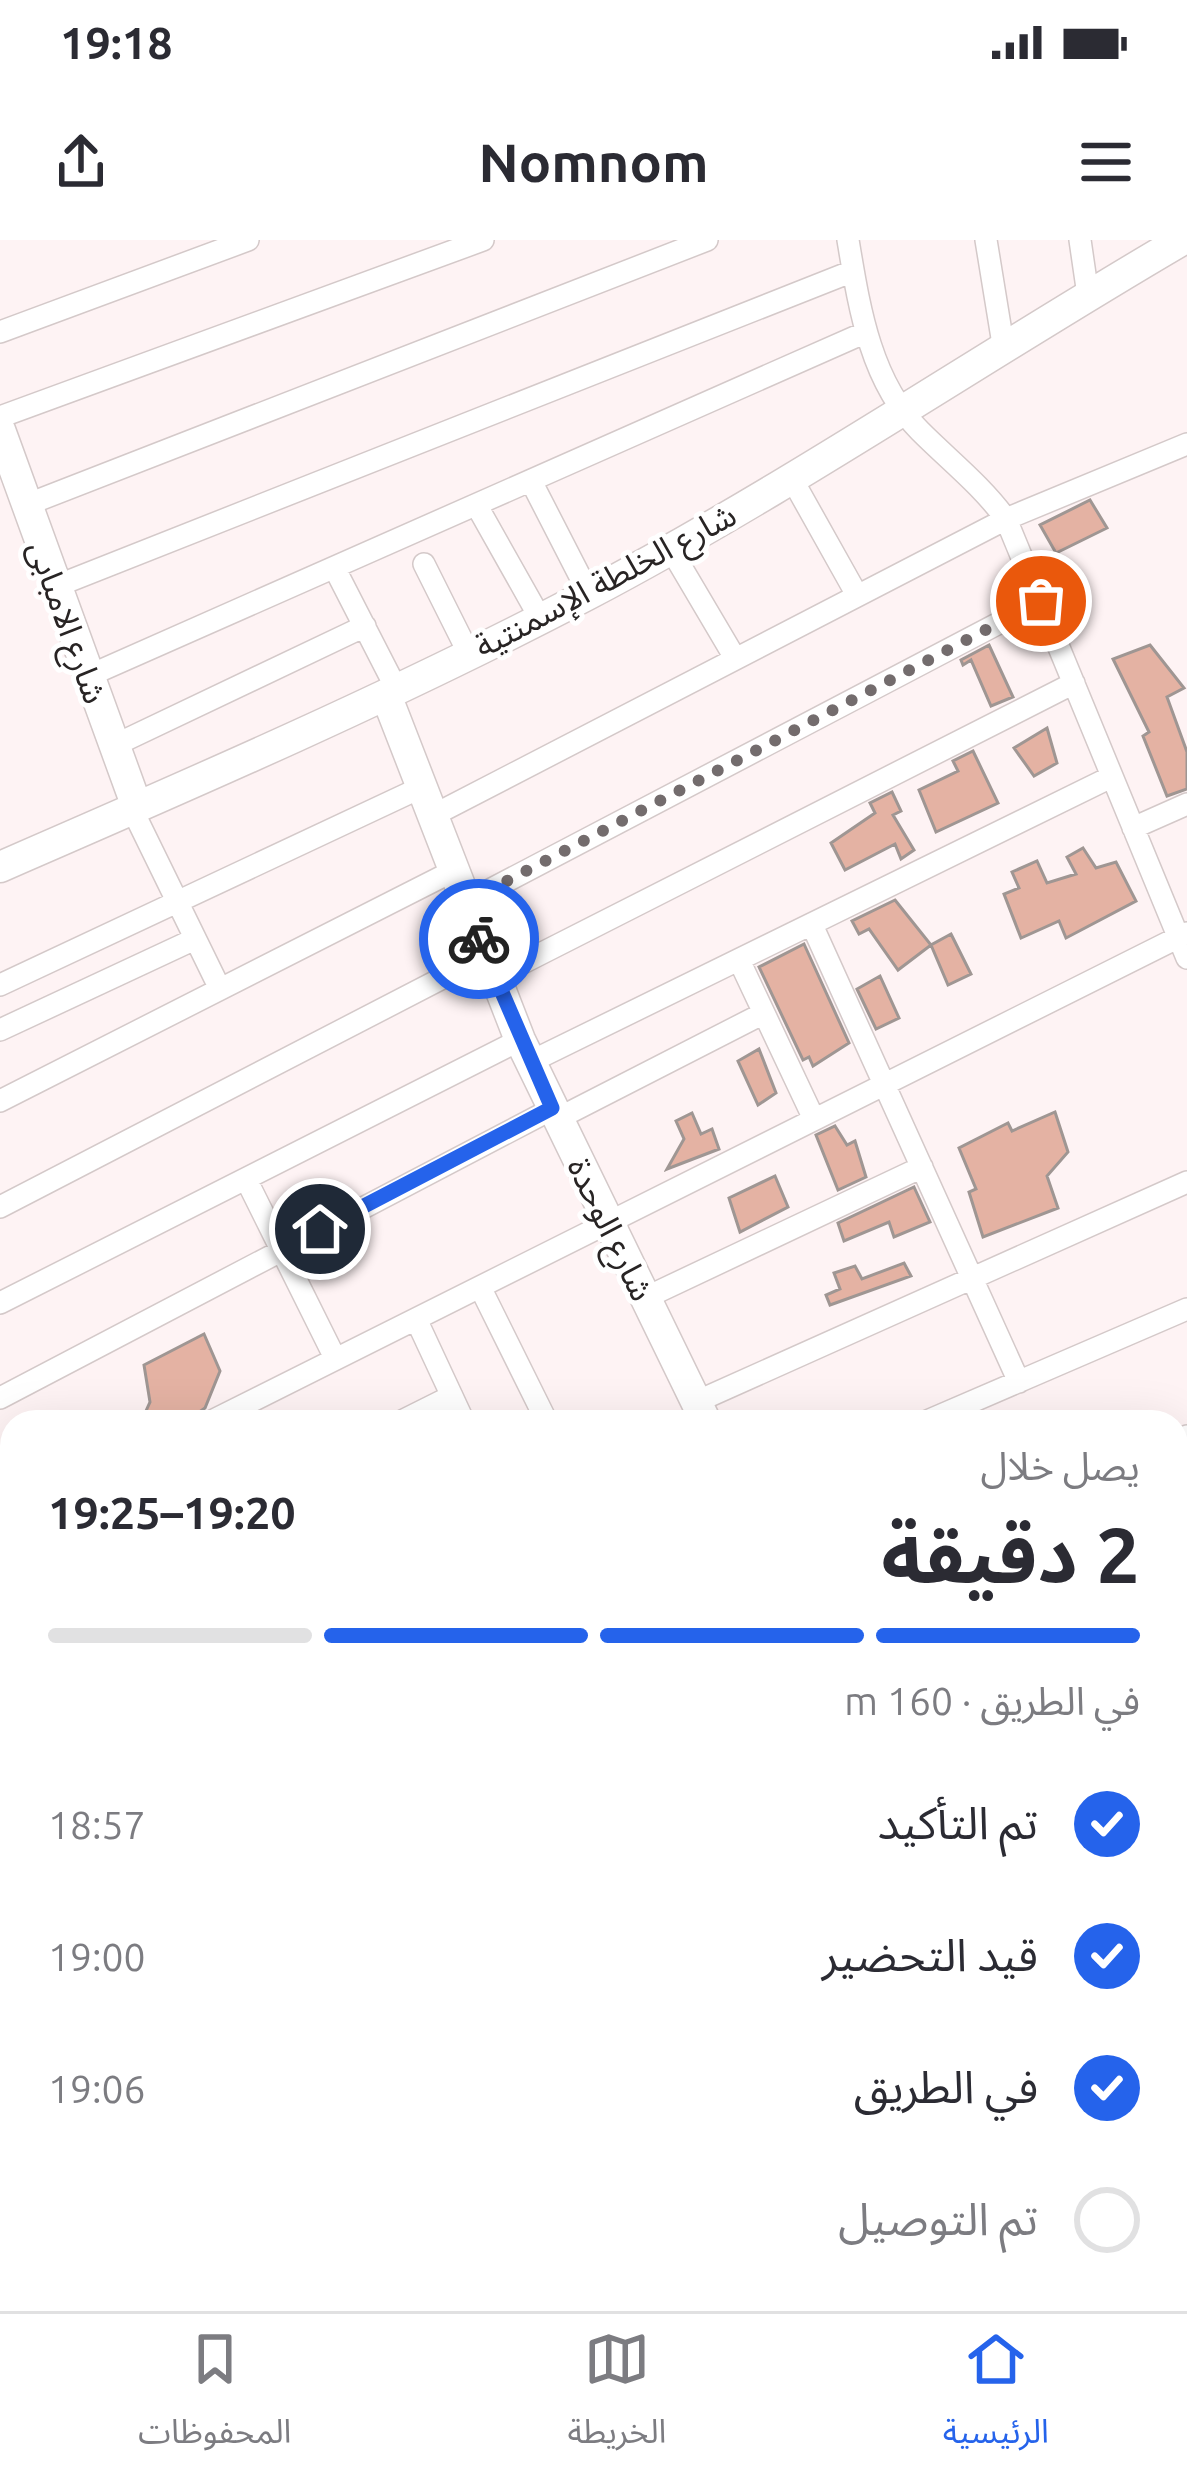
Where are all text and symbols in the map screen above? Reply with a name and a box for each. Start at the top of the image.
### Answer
text: 19:18 [60,17,173,68]
icon: share [48,129,114,195]
icon: menu [1073,129,1139,195]
text: Nomnom [479,132,709,192]
street label: شارع الخلطة الإسمنتية [468,495,745,670]
street label: شارع الامبابى [15,535,115,711]
pin [990,550,1092,652]
icon: bag [1008,568,1074,634]
courier [419,879,539,999]
icon: bike [446,906,512,972]
street label: شارع الوحدة [555,1151,662,1309]
pin [269,1178,371,1280]
icon: home [287,1196,353,1262]
text: يصل خلال [980,1444,1140,1487]
text: 19:20–19:25 [48,1487,296,1538]
text: 2 دقيقة [881,1510,1140,1598]
text: في الطريق · 160 m [844,1679,1140,1722]
icon: check [1074,1791,1140,1857]
text: تم التأكيد [877,1797,1038,1848]
text: 18:57 [48,1803,146,1846]
icon: check [1074,1923,1140,1989]
text: قيد التحضير [822,1929,1038,1980]
text: 19:00 [48,1935,146,1978]
icon: check [1074,2055,1140,2121]
text: في الطريق [854,2061,1038,2112]
text: 19:06 [48,2067,146,2110]
text: تم التوصيل [838,2193,1038,2244]
tab: المحفوظات [138,2326,291,2467]
tab: الخريطة [568,2326,666,2467]
tab: الرئيسية [943,2326,1049,2467]

